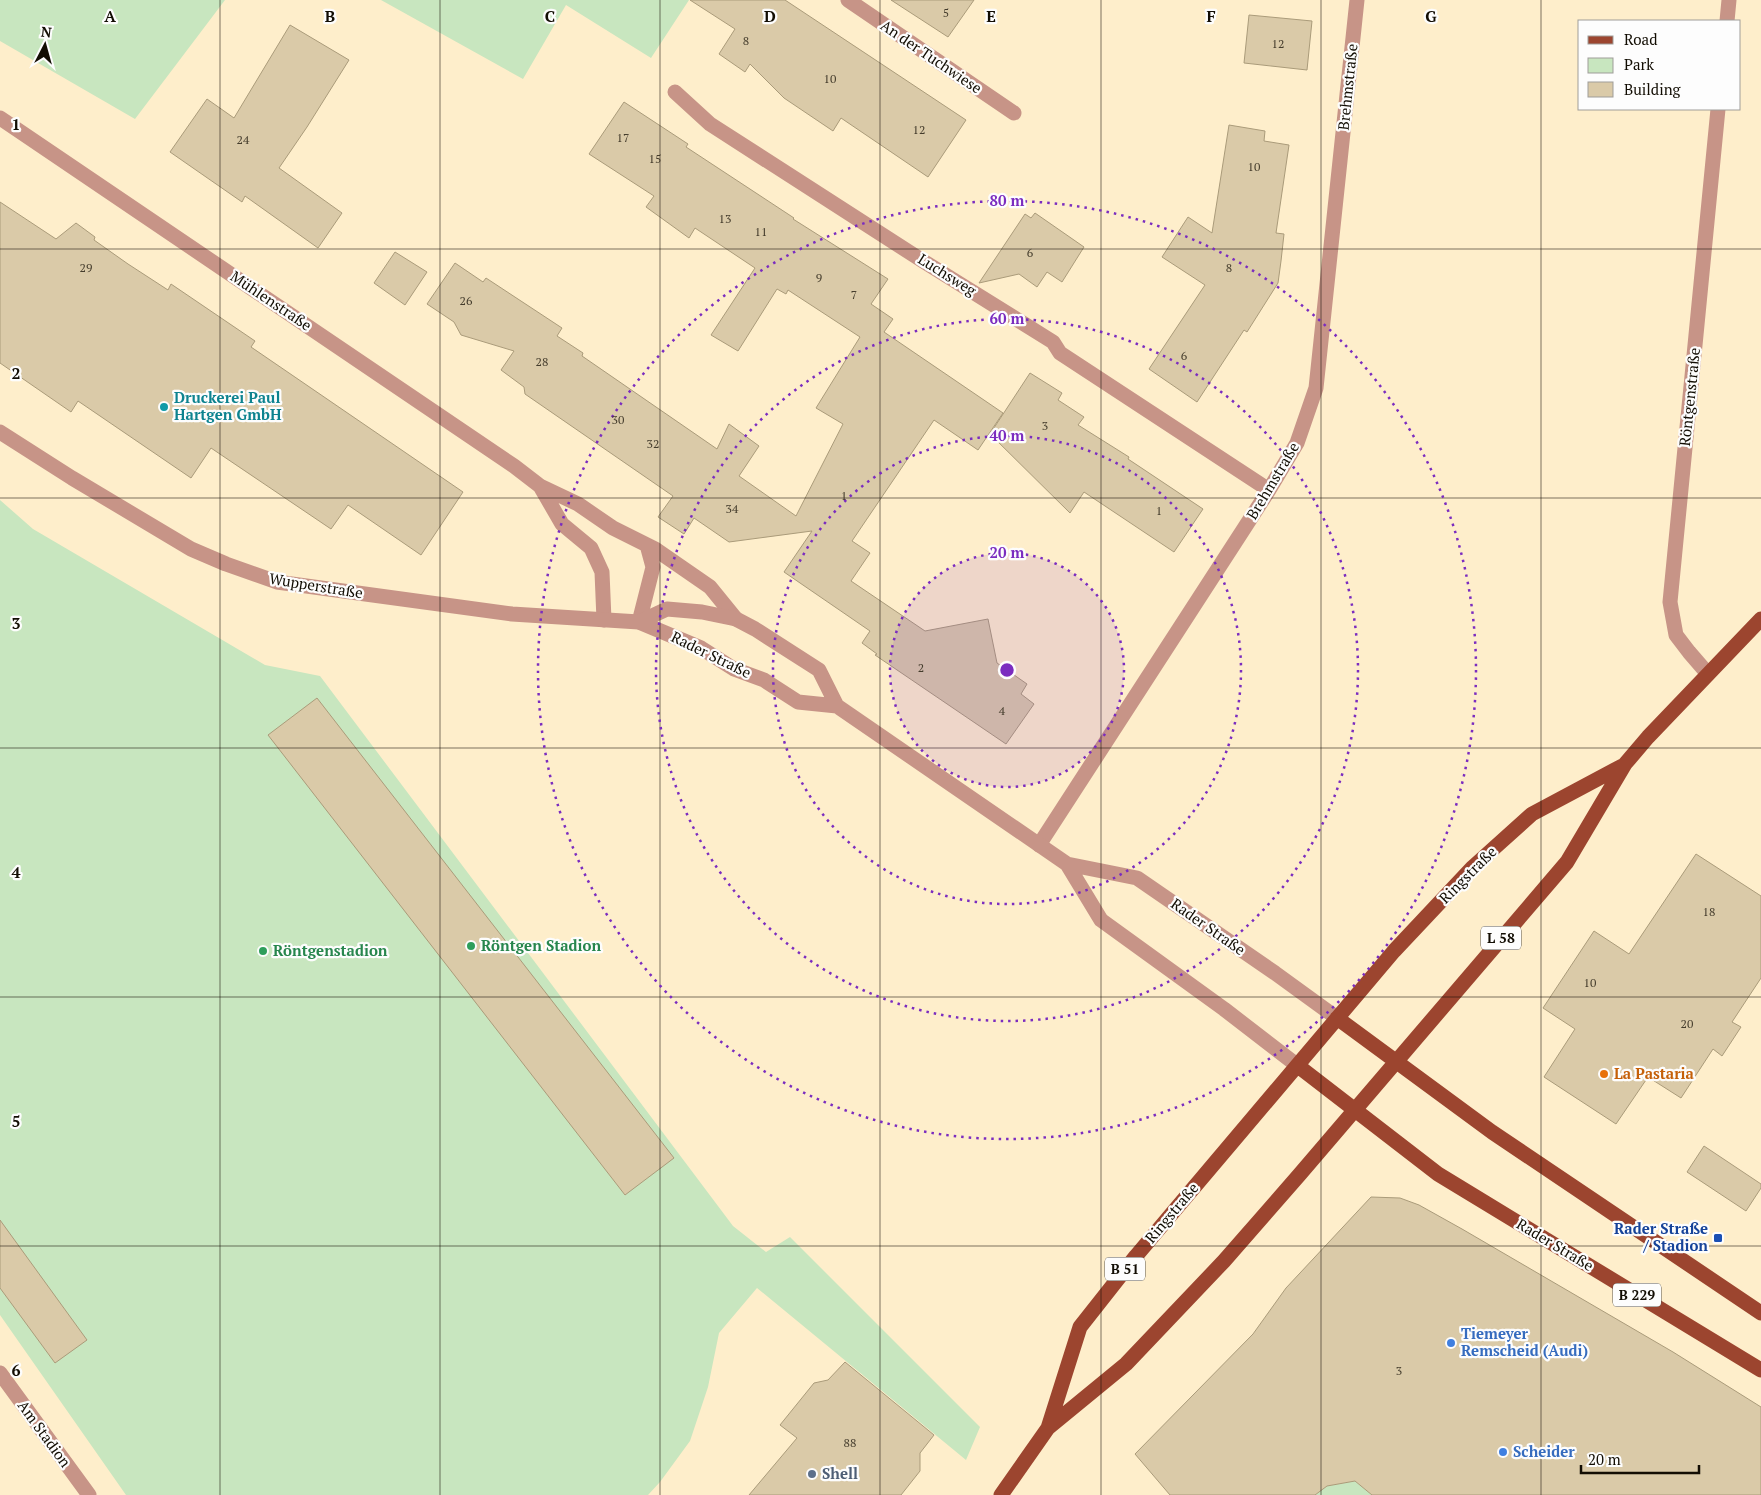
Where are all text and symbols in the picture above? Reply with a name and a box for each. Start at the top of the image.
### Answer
text: A [104,5,116,27]
text: B [325,5,335,27]
text: C [545,5,555,27]
text: D [764,5,776,27]
house number: 5 [943,5,949,20]
text: E [986,5,996,27]
text: F [1206,5,1216,27]
text: G [1425,5,1437,27]
street label: An der Tuchwiese [877,15,986,98]
north arrow [20,20,70,70]
legend [1578,20,1741,110]
text: N [40,22,53,42]
text: Road [1624,29,1657,49]
house number: 8 [743,33,749,48]
house number: 12 [1272,36,1284,51]
street label: Brehmstraße [1333,43,1361,131]
text: Park [1624,54,1654,74]
house number: 10 [824,71,836,86]
text: Building [1624,79,1682,99]
text: 1 [11,113,21,135]
house number: 12 [913,122,925,137]
house number: 17 [617,130,629,145]
house number: 24 [237,132,250,147]
house number: 15 [649,151,661,166]
house number: 10 [1248,159,1260,174]
text: 80 m [990,190,1025,210]
house number: 13 [719,211,731,226]
house number: 11 [755,224,767,239]
house number: 6 [1027,245,1034,260]
street label: Luchsweg [915,248,981,301]
house number: 29 [80,260,92,275]
house number: 8 [1226,260,1232,275]
street label: Mühlenstraße [227,266,316,335]
house number: 9 [816,270,822,285]
house number: 7 [851,287,857,302]
house number: 26 [460,293,473,308]
text: 60 m [990,308,1025,328]
street label: Röntgenstraße [1674,347,1704,447]
house number: 6 [1181,348,1188,363]
house number: 28 [536,354,548,369]
text: 2 [11,362,21,384]
place label: Druckerei Paul Hartgen GmbH [174,387,282,424]
marker: Druckerei Paul Hartgen GmbH [158,401,170,413]
house number: 30 [612,412,624,427]
house number: 3 [1042,418,1048,433]
text: 40 m [990,425,1025,445]
house number: 32 [647,436,659,451]
street label: Brehmstraße [1241,438,1303,523]
house number: 1 [841,488,847,503]
house number: 34 [726,501,739,516]
house number: 1 [1156,503,1162,518]
text: 20 m [990,542,1025,562]
street label: Wupperstraße [268,568,364,602]
text: 3 [11,612,21,634]
street label: Rader Straße [668,626,755,682]
house number: 2 [918,660,924,675]
centre of rings [998,661,1016,679]
house number: 4 [999,703,1006,718]
street label: Ringstraße [1434,841,1500,907]
text: 4 [11,861,21,883]
street label: Rader Straße [1167,893,1250,959]
house number: 18 [1703,904,1715,919]
road number: L 58 [1481,926,1521,950]
place label: Röntgen Stadion [481,935,601,955]
place label: Röntgenstadion [273,940,388,960]
marker: Röntgen Stadion [465,940,477,952]
marker: Röntgenstadion [257,945,269,957]
house number: 10 [1584,975,1596,990]
house number: 20 [1681,1016,1693,1031]
place label: La Pastaria [1614,1063,1695,1083]
marker: La Pastaria [1598,1068,1610,1080]
text: 5 [11,1110,21,1132]
street label: Ringstraße [1140,1178,1202,1247]
street label: Rader Straße [1513,1213,1598,1275]
place label: Rader Straße / Stadion [1614,1218,1708,1255]
marker: Rader Straße / Stadion [1712,1232,1724,1244]
road number: B 51 [1105,1258,1145,1280]
road number: B 229 [1613,1284,1661,1306]
place label: Tiemeyer Remscheid (Audi) [1461,1323,1588,1360]
marker: Tiemeyer Remscheid (Audi) [1445,1337,1457,1349]
text: 6 [11,1359,21,1381]
house number: 3 [1396,1363,1402,1378]
street label: Am Stadion [14,1396,76,1471]
house number: 88 [844,1435,856,1450]
place label: Scheider [1513,1441,1575,1461]
scale bar [1581,1442,1698,1474]
marker: Scheider [1497,1446,1509,1458]
text: 20 m [1588,1449,1621,1469]
place label: Shell [822,1463,858,1483]
marker: Shell [806,1468,818,1480]

